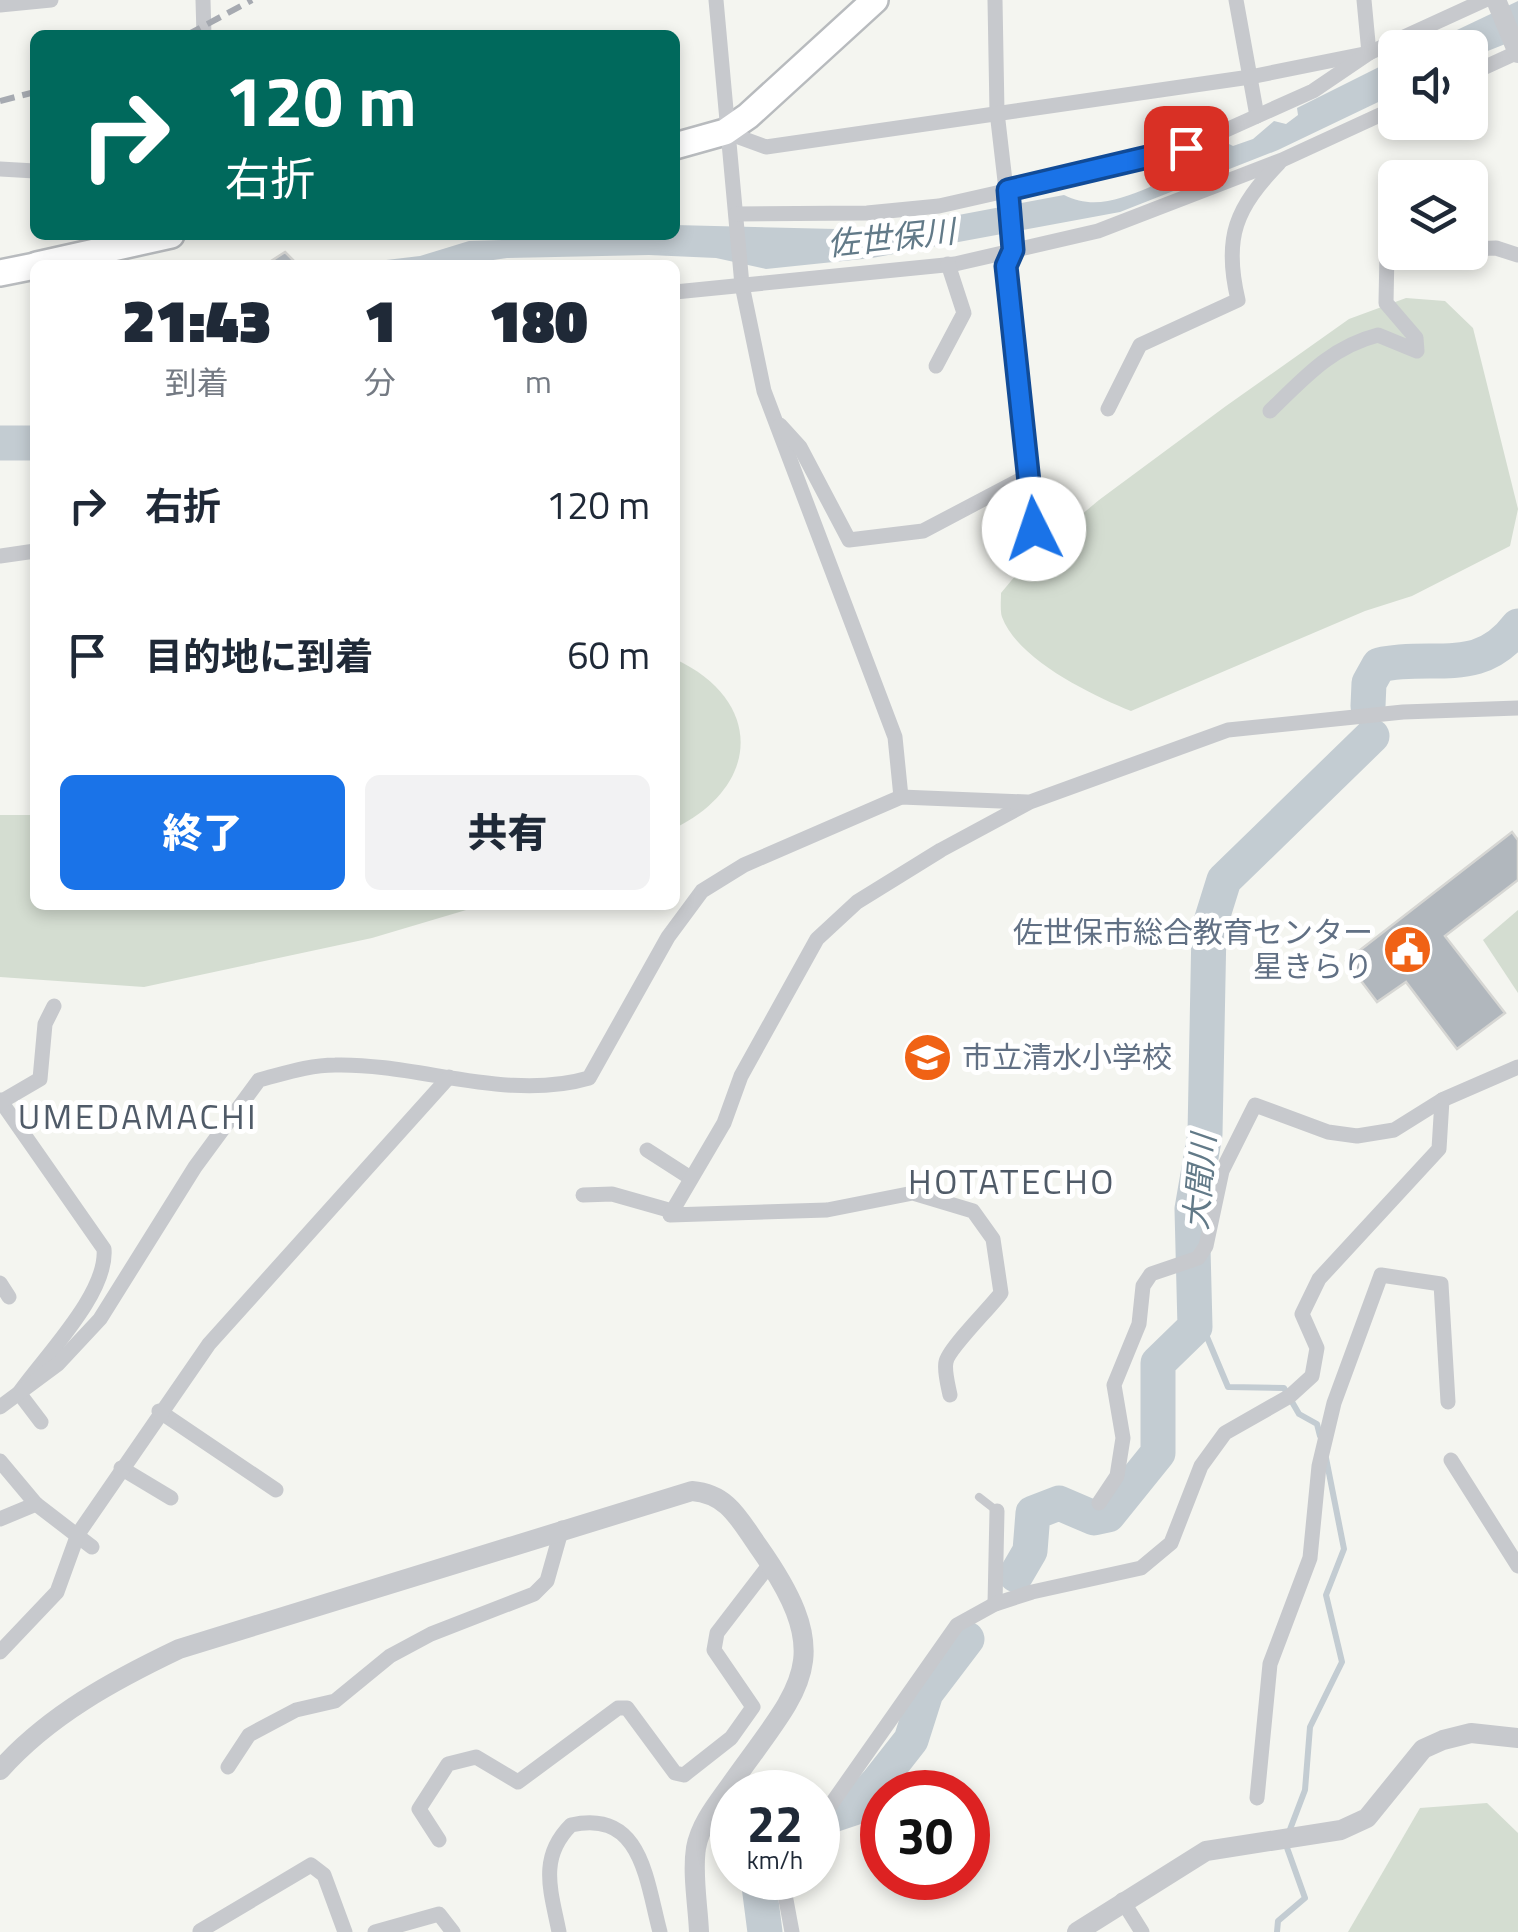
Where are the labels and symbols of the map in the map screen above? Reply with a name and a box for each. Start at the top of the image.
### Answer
pin [1144,106,1229,191]
water label: 佐世保川 [825,206,960,268]
position arrow [982,477,1086,581]
place label: 佐世保市総合教育センター 星きらり [1013,909,1373,989]
public building icon: 佐世保市総合教育センター 星きらり [1382,923,1434,975]
school or university icon: 市立清水小学校 [901,1031,953,1083]
place label: 市立清水小学校 [962,1034,1172,1080]
district label: UMEDAMACHI [18,1089,258,1143]
water label: 大聞川 [1171,1129,1227,1232]
district label: HOTATECHO [908,1154,1116,1208]
speed limit sign: 30 [860,1770,990,1900]

